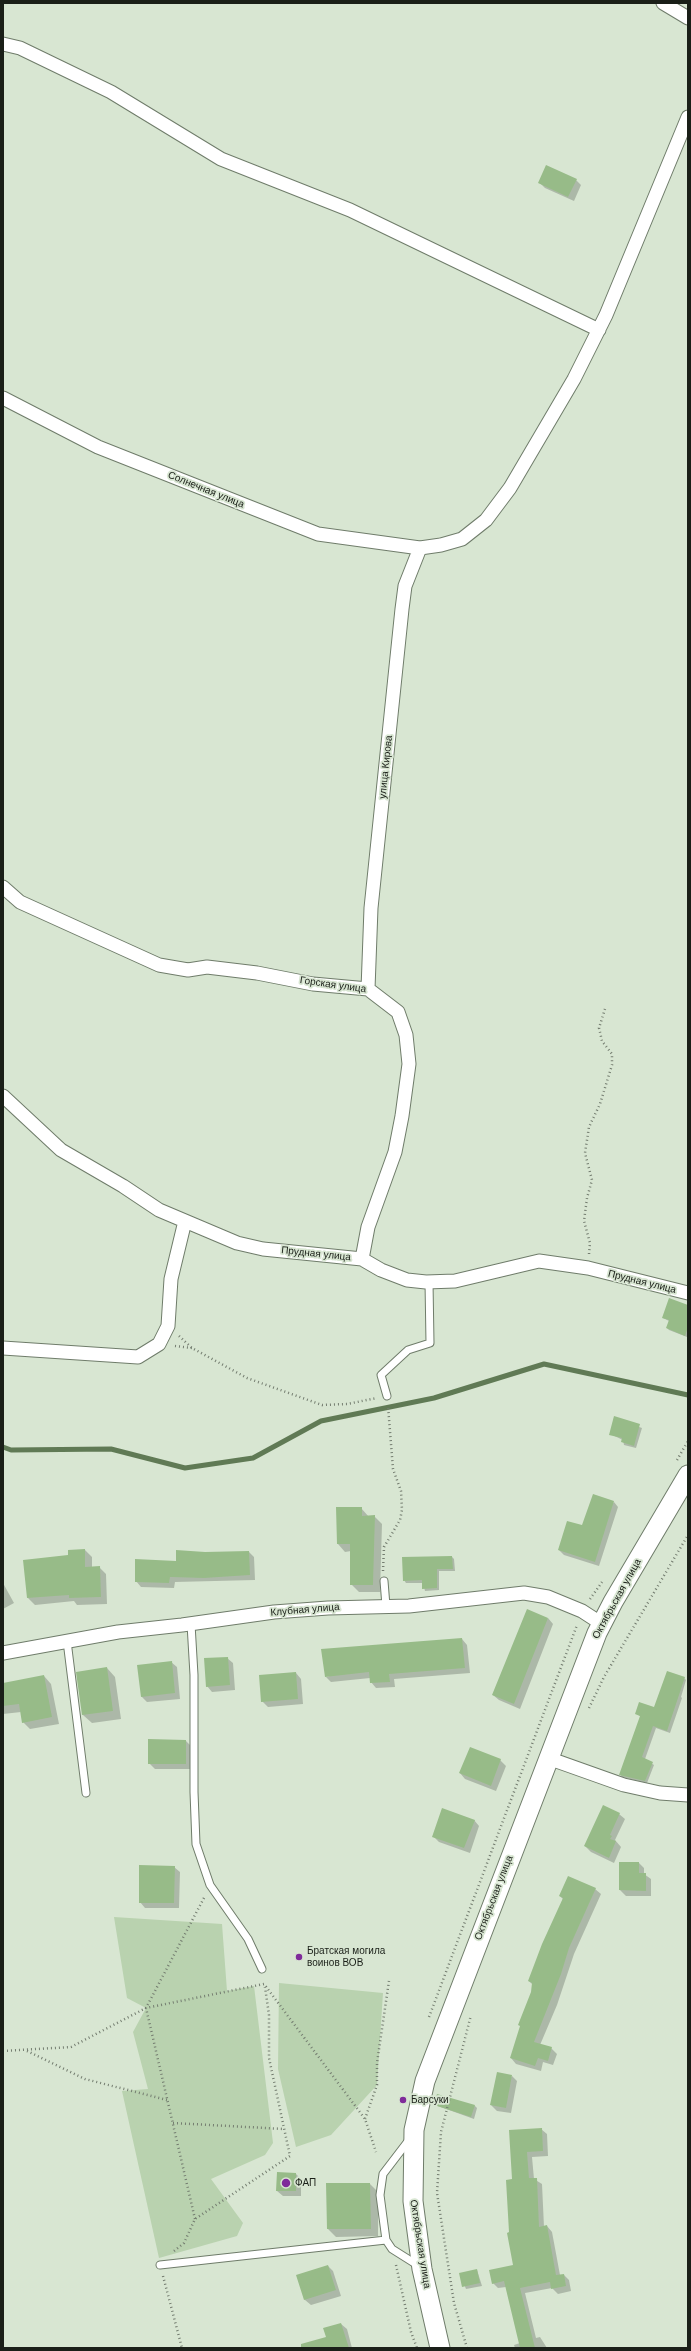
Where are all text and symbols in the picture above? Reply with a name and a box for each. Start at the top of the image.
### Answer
street label: Солнечная улица [166,469,246,511]
street label: улица Кирова [377,735,395,799]
street label: Горская улица [299,974,367,996]
street label: Прудная улица [281,1244,351,1264]
street label: Прудная улица [607,1268,677,1296]
street label: Октябрьская улица [590,1557,644,1641]
street label: Клубная улица [270,1601,340,1619]
street label: Октябрьская улица [472,1854,516,1942]
place label: Братская могила воинов ВОВ [307,1945,385,1968]
marker: Братская могила воинов ВОВ [294,1952,304,1962]
place label: Барсуки [411,2094,449,2106]
marker: Барсуки [398,2095,408,2105]
marker: ФАП [280,2177,292,2189]
place label: ФАП [295,2177,316,2189]
street label: Октябрьская улица [407,2199,433,2289]

